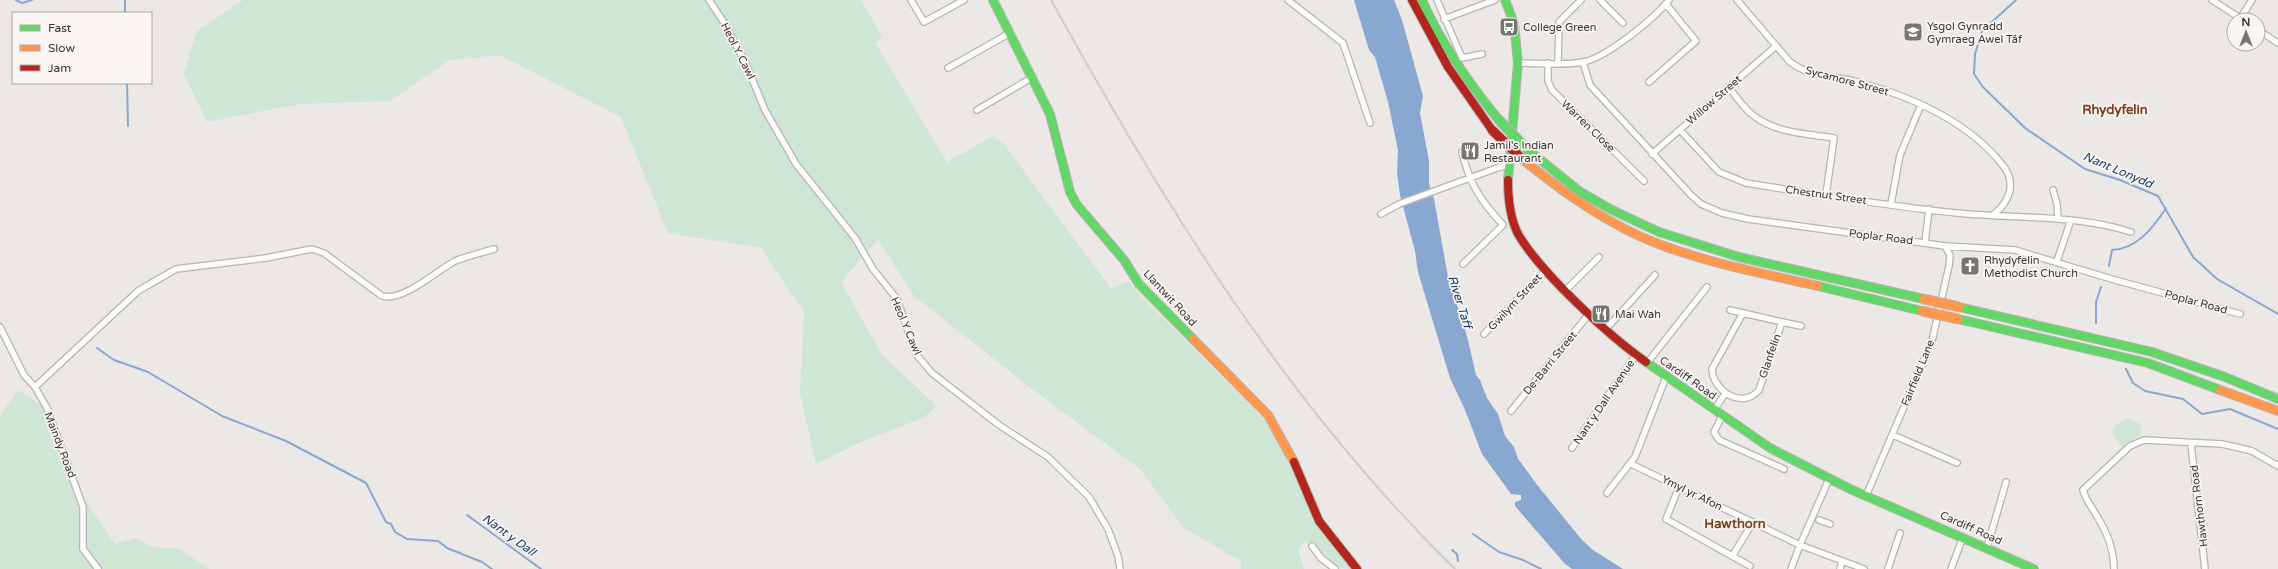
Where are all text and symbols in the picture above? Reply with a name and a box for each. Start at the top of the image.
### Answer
legend [12,12,152,84]
north arrow [2226,12,2266,52]
bus stop icon: College Green [1498,16,1520,38]
text: N [2242,16,2250,29]
place label: Ysgol Gynradd Gymraeg Awel Tâf [1927,20,2023,46]
text: Fast [48,21,72,35]
street label: Heol Y Cawl [718,21,758,81]
place label: College Green [1523,21,1596,34]
school or university icon: Ysgol Gynradd Gymraeg Awel Tâf [1902,21,1924,43]
text: Slow [48,41,75,55]
text: Jam [48,61,71,75]
street label: Sycamore Street [1804,64,1890,98]
street label: Willow Street [1684,73,1744,127]
street label: Warren Close [1558,97,1618,155]
district label: Rhydyfelin [2082,102,2148,118]
place label: Jamil's Indian Restaurant [1484,139,1554,165]
restaurant icon: Jamil's Indian Restaurant [1459,140,1481,162]
water label: Nant Lonydd [2081,149,2156,191]
street label: Chestnut Street [1785,183,1867,207]
street label: Poplar Road [1848,227,1914,247]
place label: Rhydyfelin Methodist Church [1984,254,2078,280]
church icon: Rhydyfelin Methodist Church [1959,255,1981,277]
street label: Llantwit Road [1141,267,1199,329]
street label: Gwilym Street [1485,271,1545,333]
water label: River Taff [1445,274,1475,333]
street label: Poplar Road [2163,287,2229,317]
street label: Heol Y Cawl [888,295,924,357]
restaurant icon: Mai Wah [1590,303,1612,325]
place label: Mai Wah [1615,308,1661,321]
street label: De-Barri Street [1520,329,1580,397]
street label: Glanfelin [1756,332,1784,380]
street label: Fairfield Lane [1899,338,1937,408]
street label: Cardiff Road [1657,354,1719,402]
street label: Nant y Dall Avenue [1571,357,1637,447]
street label: Maindy Road [41,410,79,480]
street label: Hawthorn Road [2188,464,2210,548]
street label: Ymyl yr Afon [1659,473,1725,513]
street label: Cardiff Road [1938,509,2004,547]
water label: Nant y Dall [480,511,540,560]
district label: Hawthorn [1704,516,1766,532]

